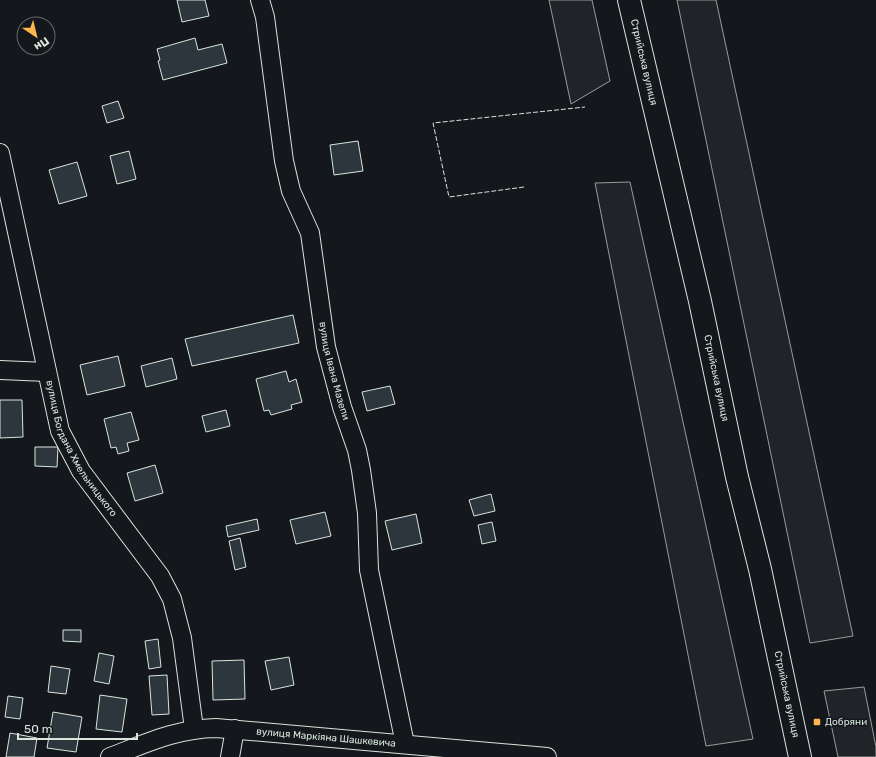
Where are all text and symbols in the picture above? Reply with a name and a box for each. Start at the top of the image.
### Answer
north arrow [16,16,56,56]
street label: Стрийська вулиця [628,18,660,107]
text: Пн [31,34,51,53]
street label: вулиця Івана Мазепи [317,321,352,422]
street label: Стрийська вулиця [701,334,731,422]
street label: вулиця Богдана Хмельницького [43,379,119,519]
street label: Стрийська вулиця [772,650,802,739]
scale bar [18,715,137,741]
place label: Добряни [825,716,867,728]
marker: Добряни [812,717,822,727]
text: 50 m [24,722,52,736]
street label: вулиця Маркіяна Шашкевича [256,726,396,750]

